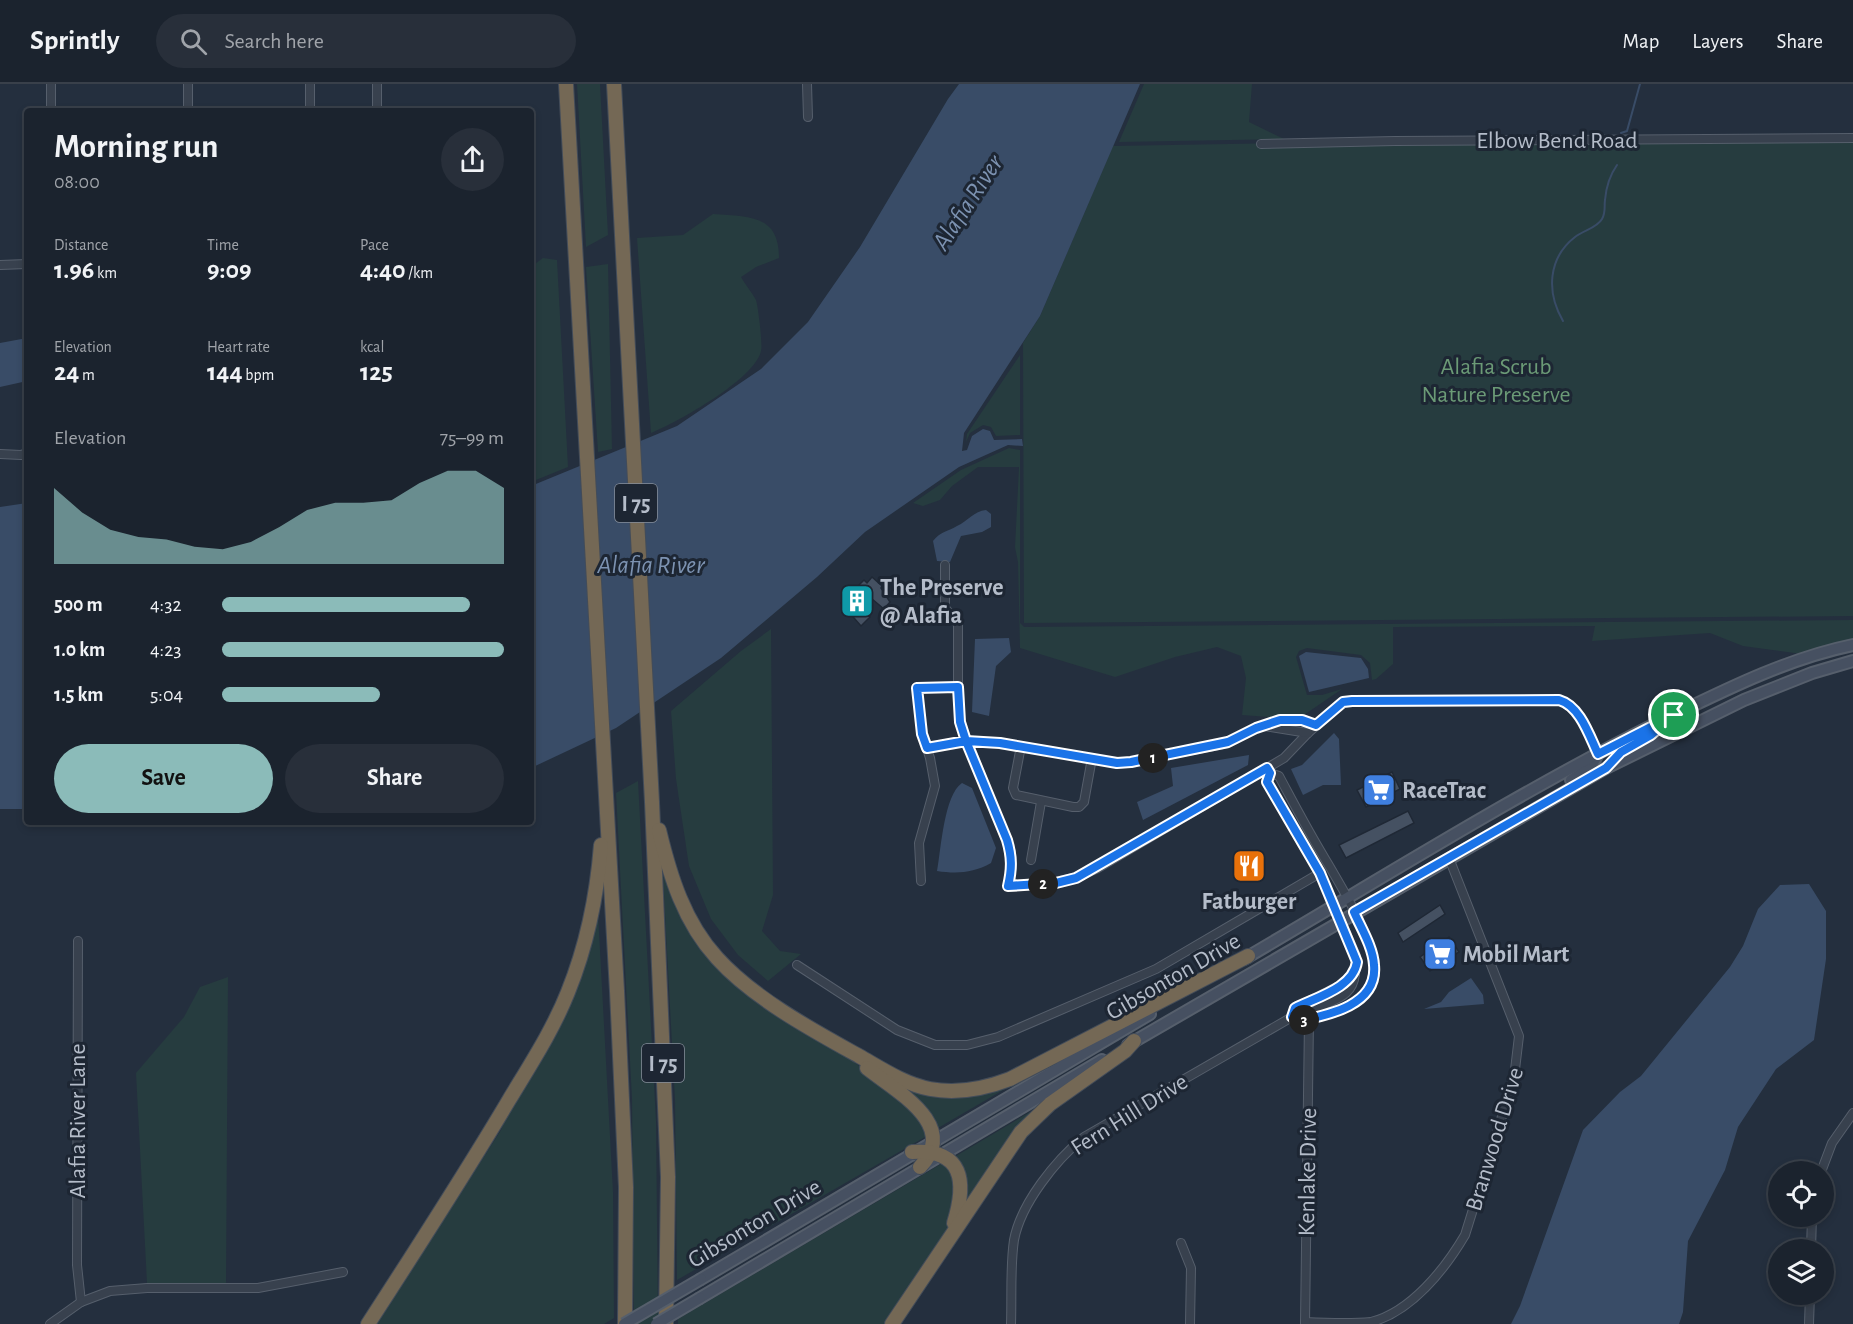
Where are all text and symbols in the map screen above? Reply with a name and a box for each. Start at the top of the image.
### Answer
search box [156,14,576,68]
icon: search [177,25,210,58]
text: Sprintly [30,27,120,55]
text: Search here [225,30,324,52]
text: Map [1623,31,1659,52]
text: Layers [1692,31,1743,52]
text: Share [1776,31,1823,52]
button: share [441,128,504,191]
street label: Elbow Bend Road [1476,129,1638,153]
text: Morning run [54,131,218,164]
water label: Alafia River [927,149,1009,255]
text: 08:00 [54,172,100,192]
text: Distance [54,237,108,253]
text: Time [207,237,239,253]
text: Pace [360,237,389,253]
text: 1.96 [54,257,94,283]
text: 9:09 [207,257,252,283]
text: 4:40 [360,257,406,283]
text: km [94,265,117,281]
text: /km [406,265,433,281]
text: Elevation [54,339,112,355]
text: Heart rate [207,339,270,355]
text: kcal [360,339,384,355]
park label: Alafia Scrub Nature Preserve [1421,355,1571,407]
text: 24 [54,359,79,385]
text: 144 [207,359,243,385]
text: 125 [360,359,393,385]
text: m [79,367,95,383]
text: bpm [243,367,274,383]
text: Elevation [54,428,126,448]
text: 75–99 m [440,428,504,448]
road number: I 75 [615,484,657,522]
water label: Alafia River [596,552,706,578]
place label: The Preserve @ Alafia [880,576,1003,628]
building icon: The Preserve @ Alafia [839,583,875,619]
text: 500 m [54,595,103,615]
text: 4:32 [150,595,182,615]
text: 1.0 km [54,640,105,660]
text: 4:23 [150,640,182,660]
text: 1.5 km [54,685,103,705]
text: 5:04 [150,685,183,705]
pin [1648,689,1699,740]
icon: arrive [1657,698,1690,731]
pin: 1 [1138,743,1168,773]
button: Save [54,744,273,813]
button: Share [285,744,504,813]
text: 1 [1150,750,1156,766]
supermarket icon: RaceTrac [1361,772,1397,808]
place label: RaceTrac [1402,779,1486,803]
restaurant icon: Fatburger [1231,848,1267,884]
pin: 2 [1028,869,1058,899]
text: 2 [1039,876,1047,892]
place label: Fatburger [1202,890,1297,914]
street label: Gibsonton Drive [1102,929,1245,1025]
supermarket icon: Mobil Mart [1422,936,1458,972]
place label: Mobil Mart [1463,943,1569,967]
pin: 3 [1289,1005,1319,1035]
text: 3 [1301,1012,1307,1028]
street label: Alafia River Lane [66,1044,90,1199]
road number: I 75 [642,1044,684,1082]
street label: Branwood Drive [1462,1065,1528,1214]
street label: Fern Hill Drive [1067,1070,1192,1160]
street label: Kenlake Drive [1295,1108,1321,1236]
map controls [1768,1161,1834,1305]
button: locate [1768,1161,1834,1227]
street label: Gibsonton Drive [684,1175,825,1273]
button: layers [1768,1239,1834,1305]

